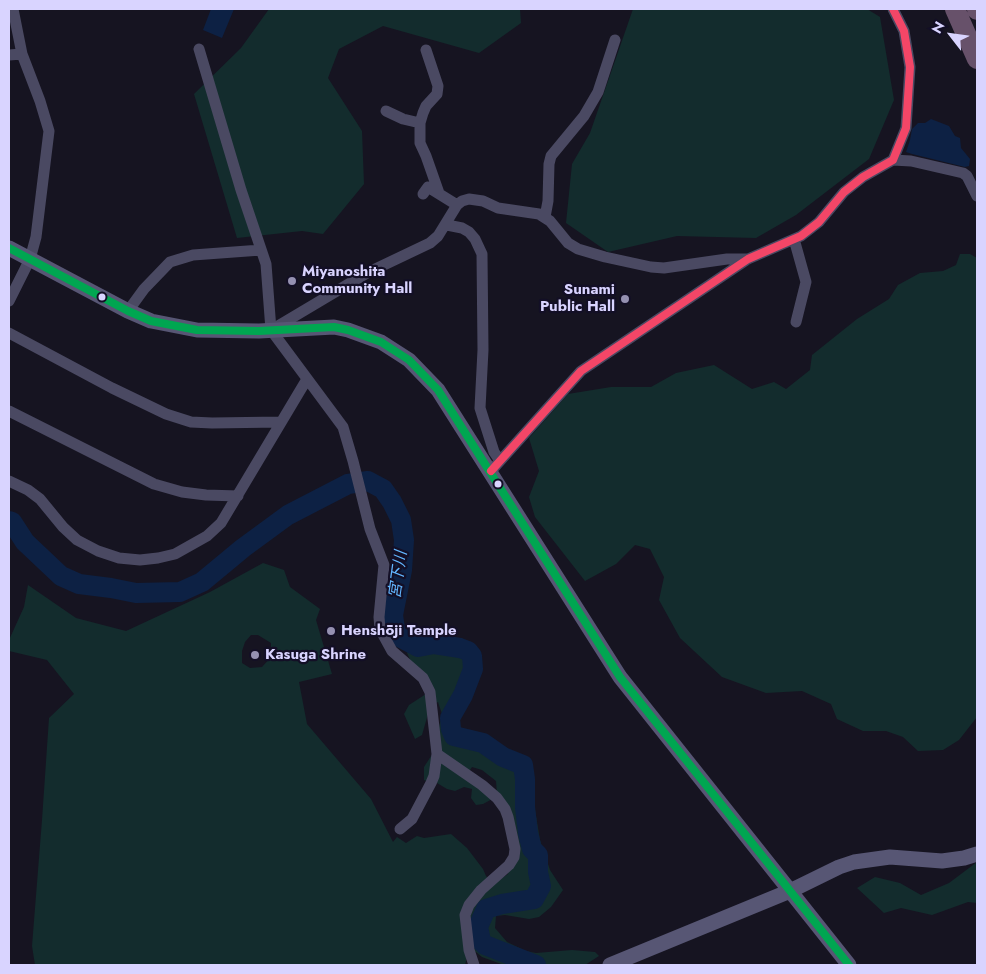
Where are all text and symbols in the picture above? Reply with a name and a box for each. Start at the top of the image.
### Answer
north arrow [926,10,976,60]
text: N [927,18,949,37]
place label: Miyanoshita Community Hall [302,263,412,298]
marker: Miyanoshita Community Hall [286,275,298,287]
place label: Sunami Public Hall [540,281,615,316]
unlabelled marker [97,292,107,302]
marker: Sunami Public Hall [619,293,631,305]
unlabelled marker [493,479,503,489]
water label: 宮下川 [386,550,412,600]
place label: Henshōji Temple [341,622,457,640]
marker: Henshōji Temple [325,625,337,637]
place label: Kasuga Shrine [265,646,366,664]
marker: Kasuga Shrine [249,649,261,661]

